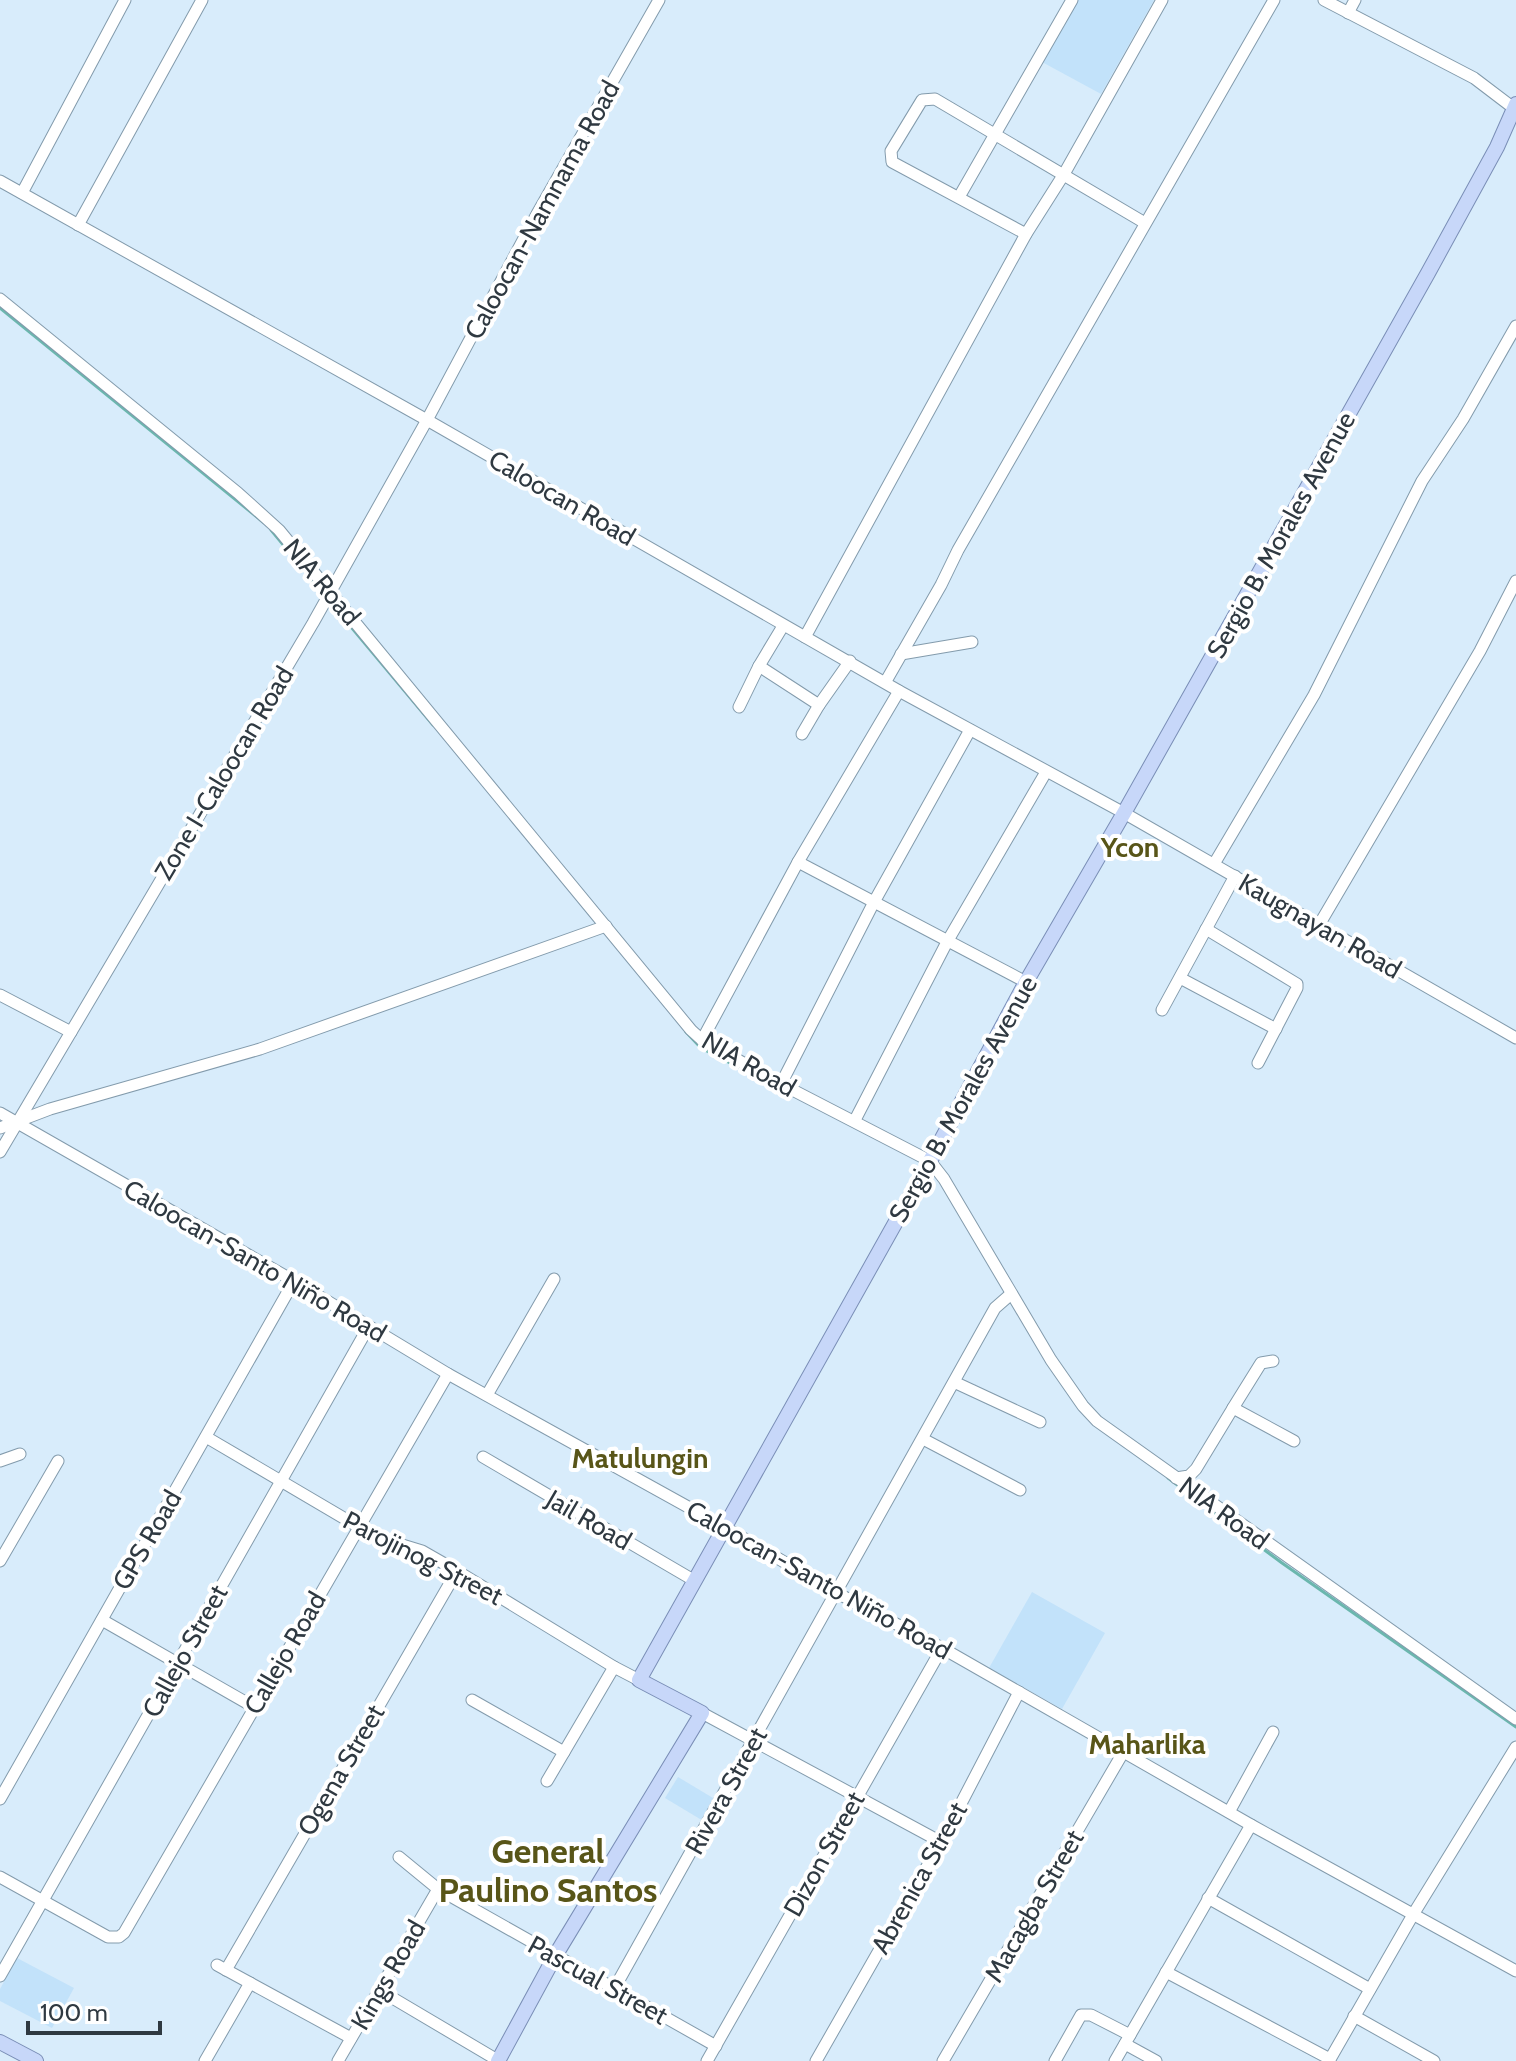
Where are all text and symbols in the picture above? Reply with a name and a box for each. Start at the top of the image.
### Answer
street label: Caloocan-Namnama Road [458,75,626,345]
street label: Sergio B. Morales Avenue [1200,406,1362,664]
street label: Caloocan Road [483,443,641,553]
street label: NIA Road [277,532,367,632]
street label: Zone I-Caloocan Road [148,660,300,886]
district label: Ycon [1100,830,1159,864]
street label: Kaugnayan Road [1233,867,1407,985]
street label: Sergio B. Morales Avenue [882,970,1044,1228]
street label: NIA Road [696,1024,802,1104]
street label: Caloocan-Santo Niño Road [118,1173,392,1349]
district label: Matulungin [572,1441,708,1475]
street label: NIA Road [1173,1470,1275,1556]
street label: Jail Road [540,1482,637,1557]
street label: GPS Road [106,1484,188,1596]
street label: Caloocan-Santo Niño Road [681,1494,957,1666]
street label: Parojinog Street [338,1504,508,1612]
street label: Callejo Street [136,1579,235,1723]
street label: Callejo Road [237,1586,333,1720]
street label: Ogena Street [291,1699,391,1841]
street label: Rivera Street [678,1722,774,1860]
district label: Maharlika [1088,1727,1206,1761]
street label: Dizon Street [777,1786,871,1922]
street label: Abrenica Street [864,1796,974,1960]
street label: Macagba Street [978,1824,1091,1988]
district label: General Paulino Santos [439,1830,657,1911]
street label: Kings Road [344,1914,432,2036]
street label: Pascual Street [523,1929,674,2032]
scale bar [28,1985,160,2035]
text: 100 m [40,1998,108,2027]

